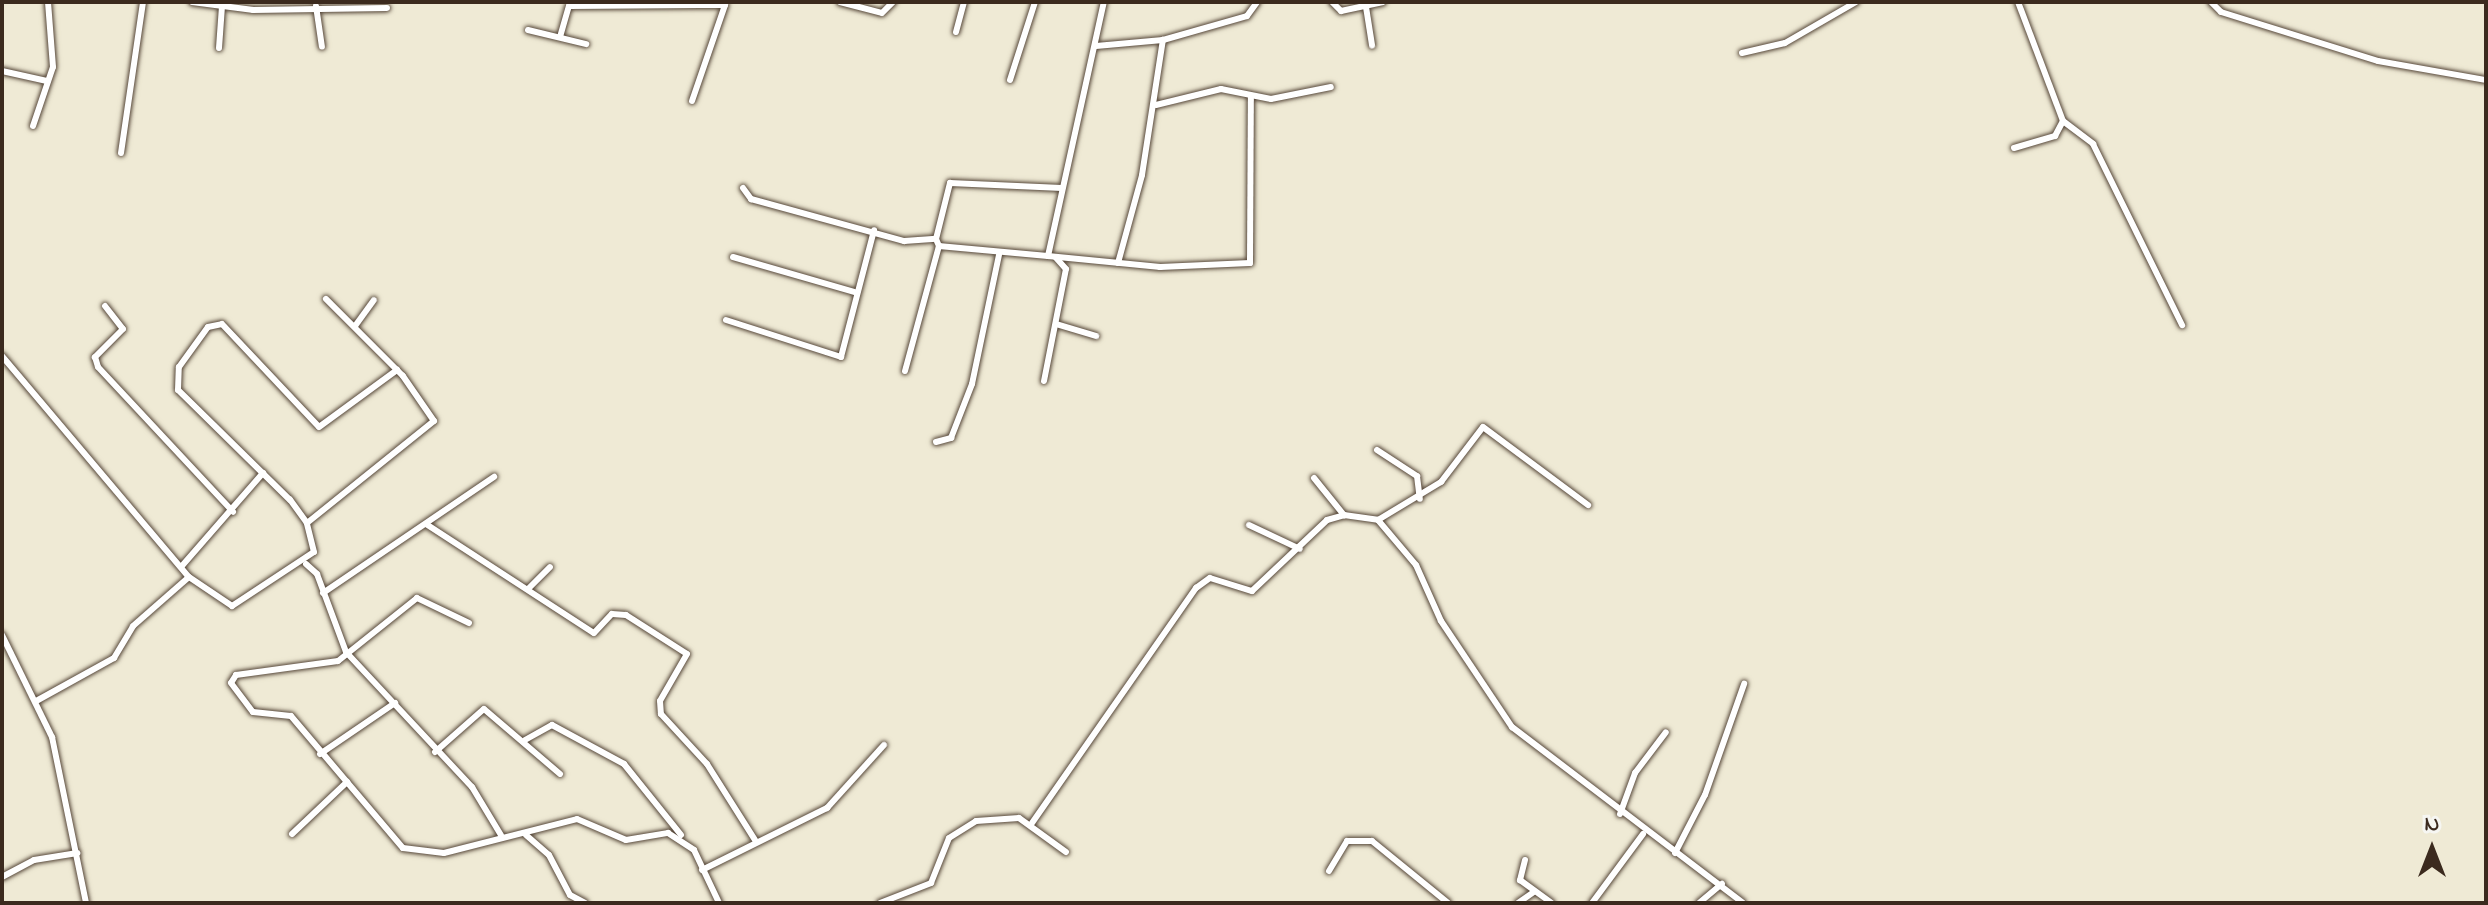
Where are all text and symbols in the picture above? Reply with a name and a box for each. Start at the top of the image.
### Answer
north arrow [2392,809,2472,889]
text: N [2425,809,2439,841]

